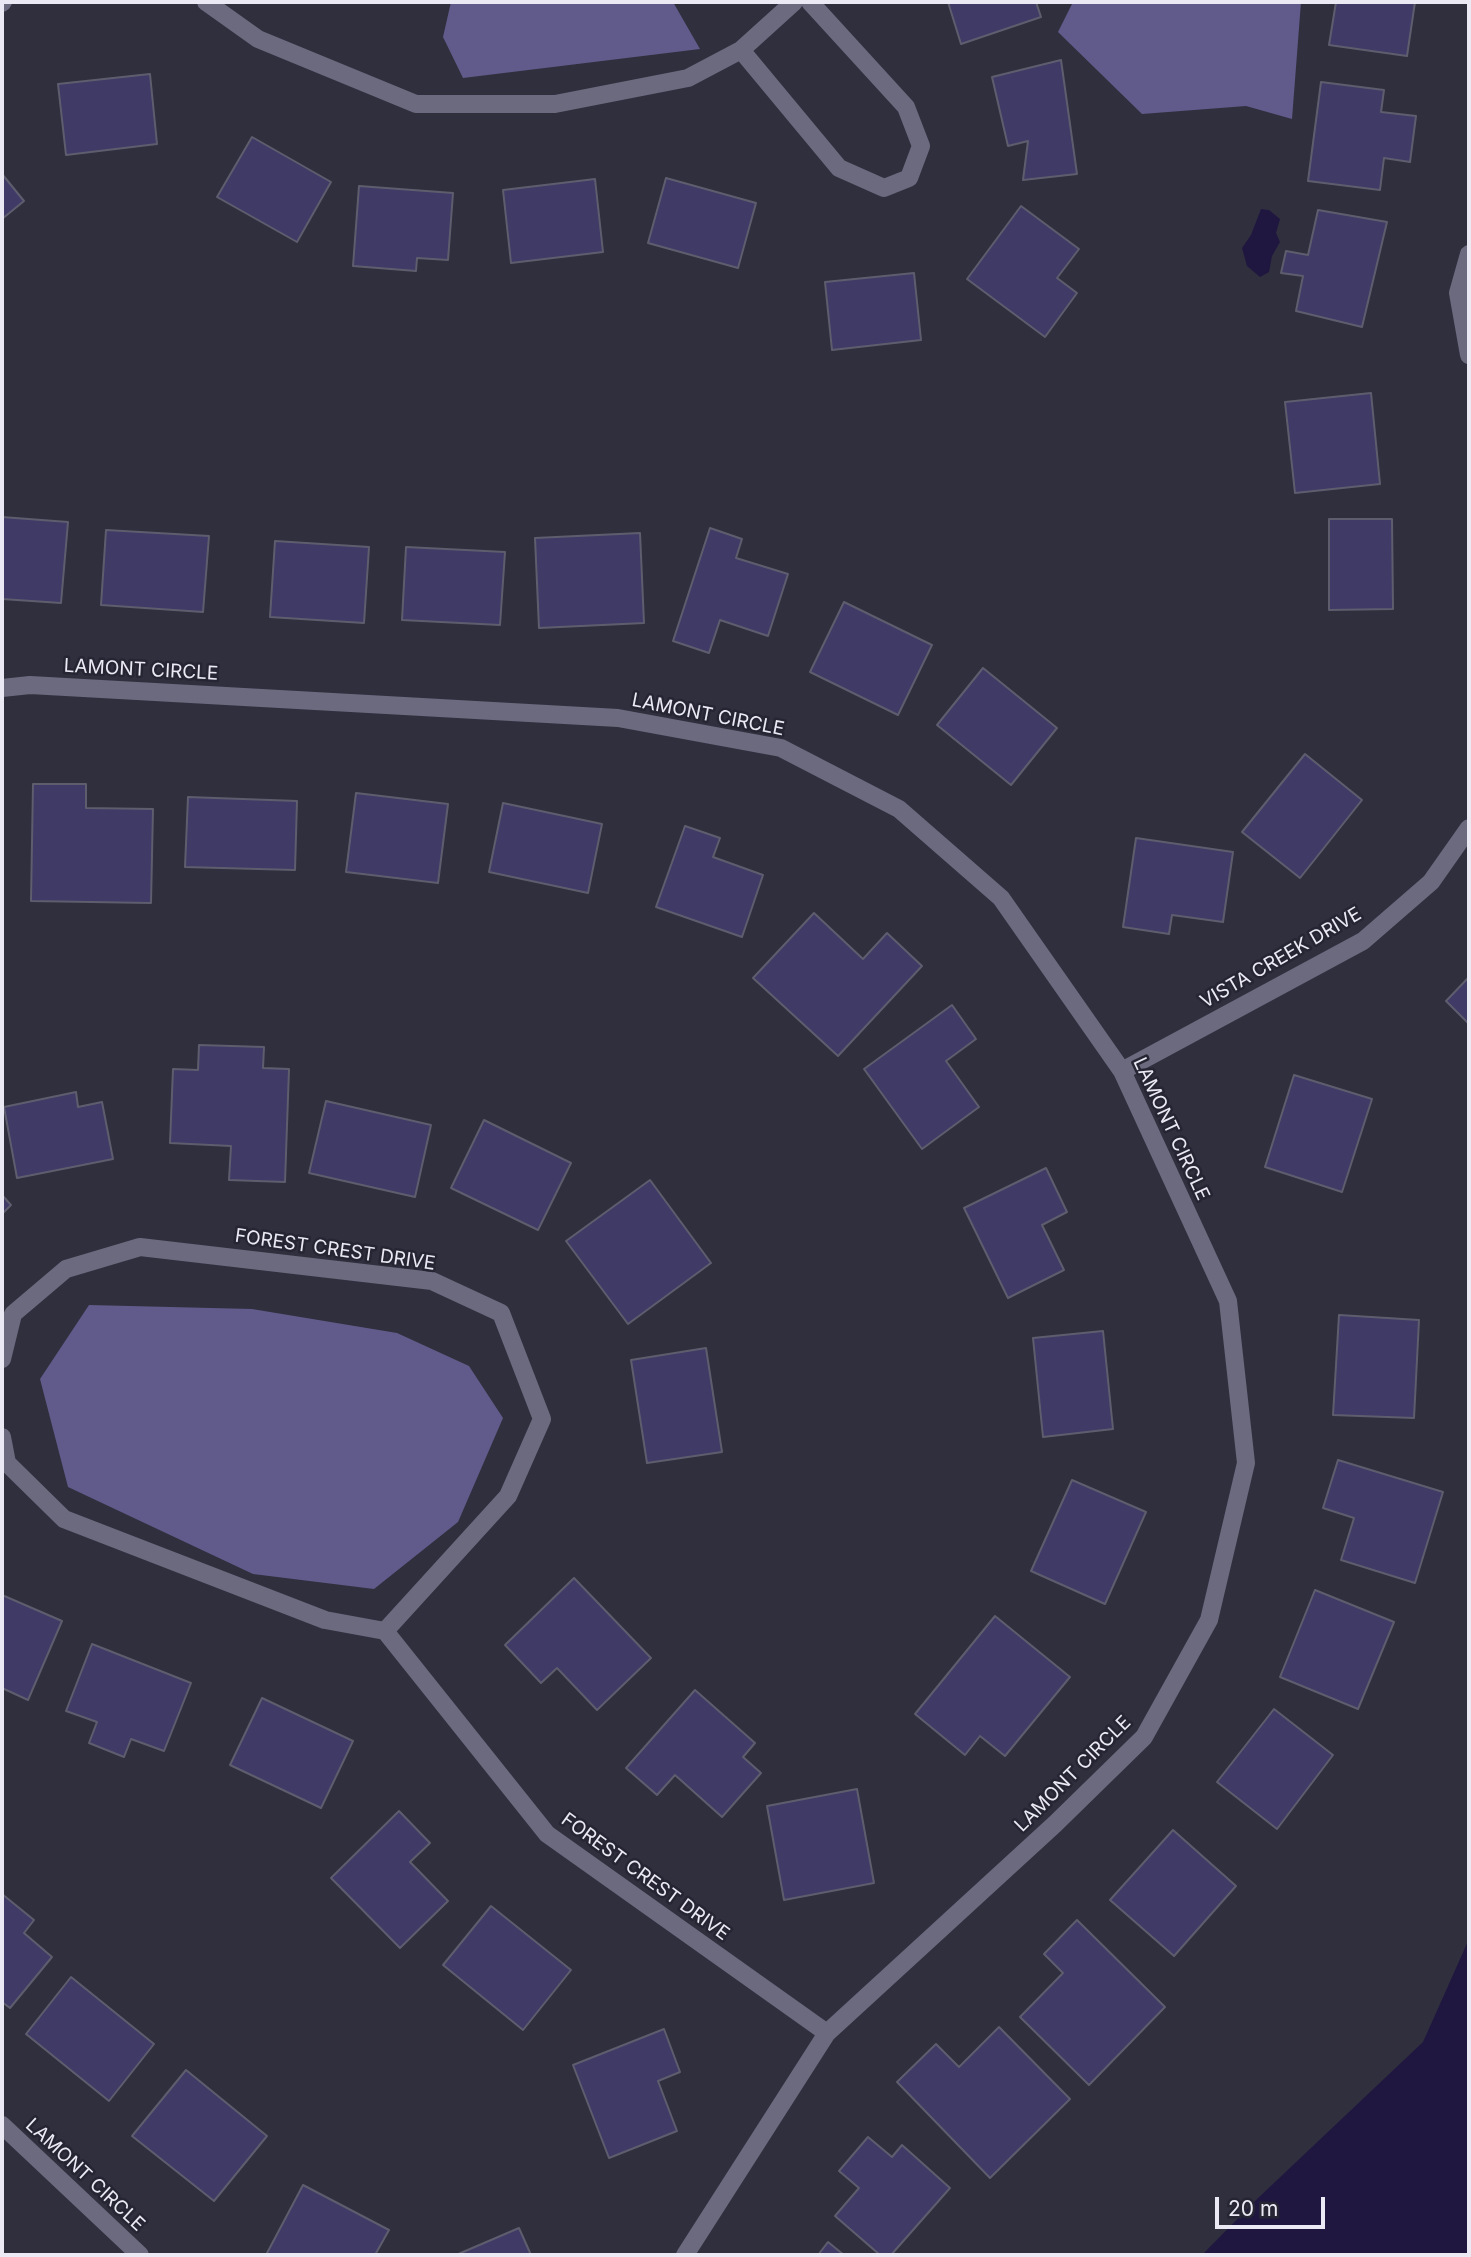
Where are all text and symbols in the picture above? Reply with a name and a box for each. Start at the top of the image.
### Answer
street label: LAMONT CIRCLE [63,655,219,685]
street label: LAMONT CIRCLE [630,689,786,741]
street label: VISTA CREEK DRIVE [1196,903,1366,1013]
street label: LAMONT CIRCLE [1128,1054,1214,1204]
street label: FOREST CREST DRIVE [233,1225,437,1275]
street label: LAMONT CIRCLE [1010,1711,1136,1837]
street label: FOREST CREST DRIVE [557,1808,733,1946]
street label: LAMONT CIRCLE [21,2114,149,2236]
scale bar [1219,2184,1329,2228]
text: 20 m [1228,2196,1278,2221]

